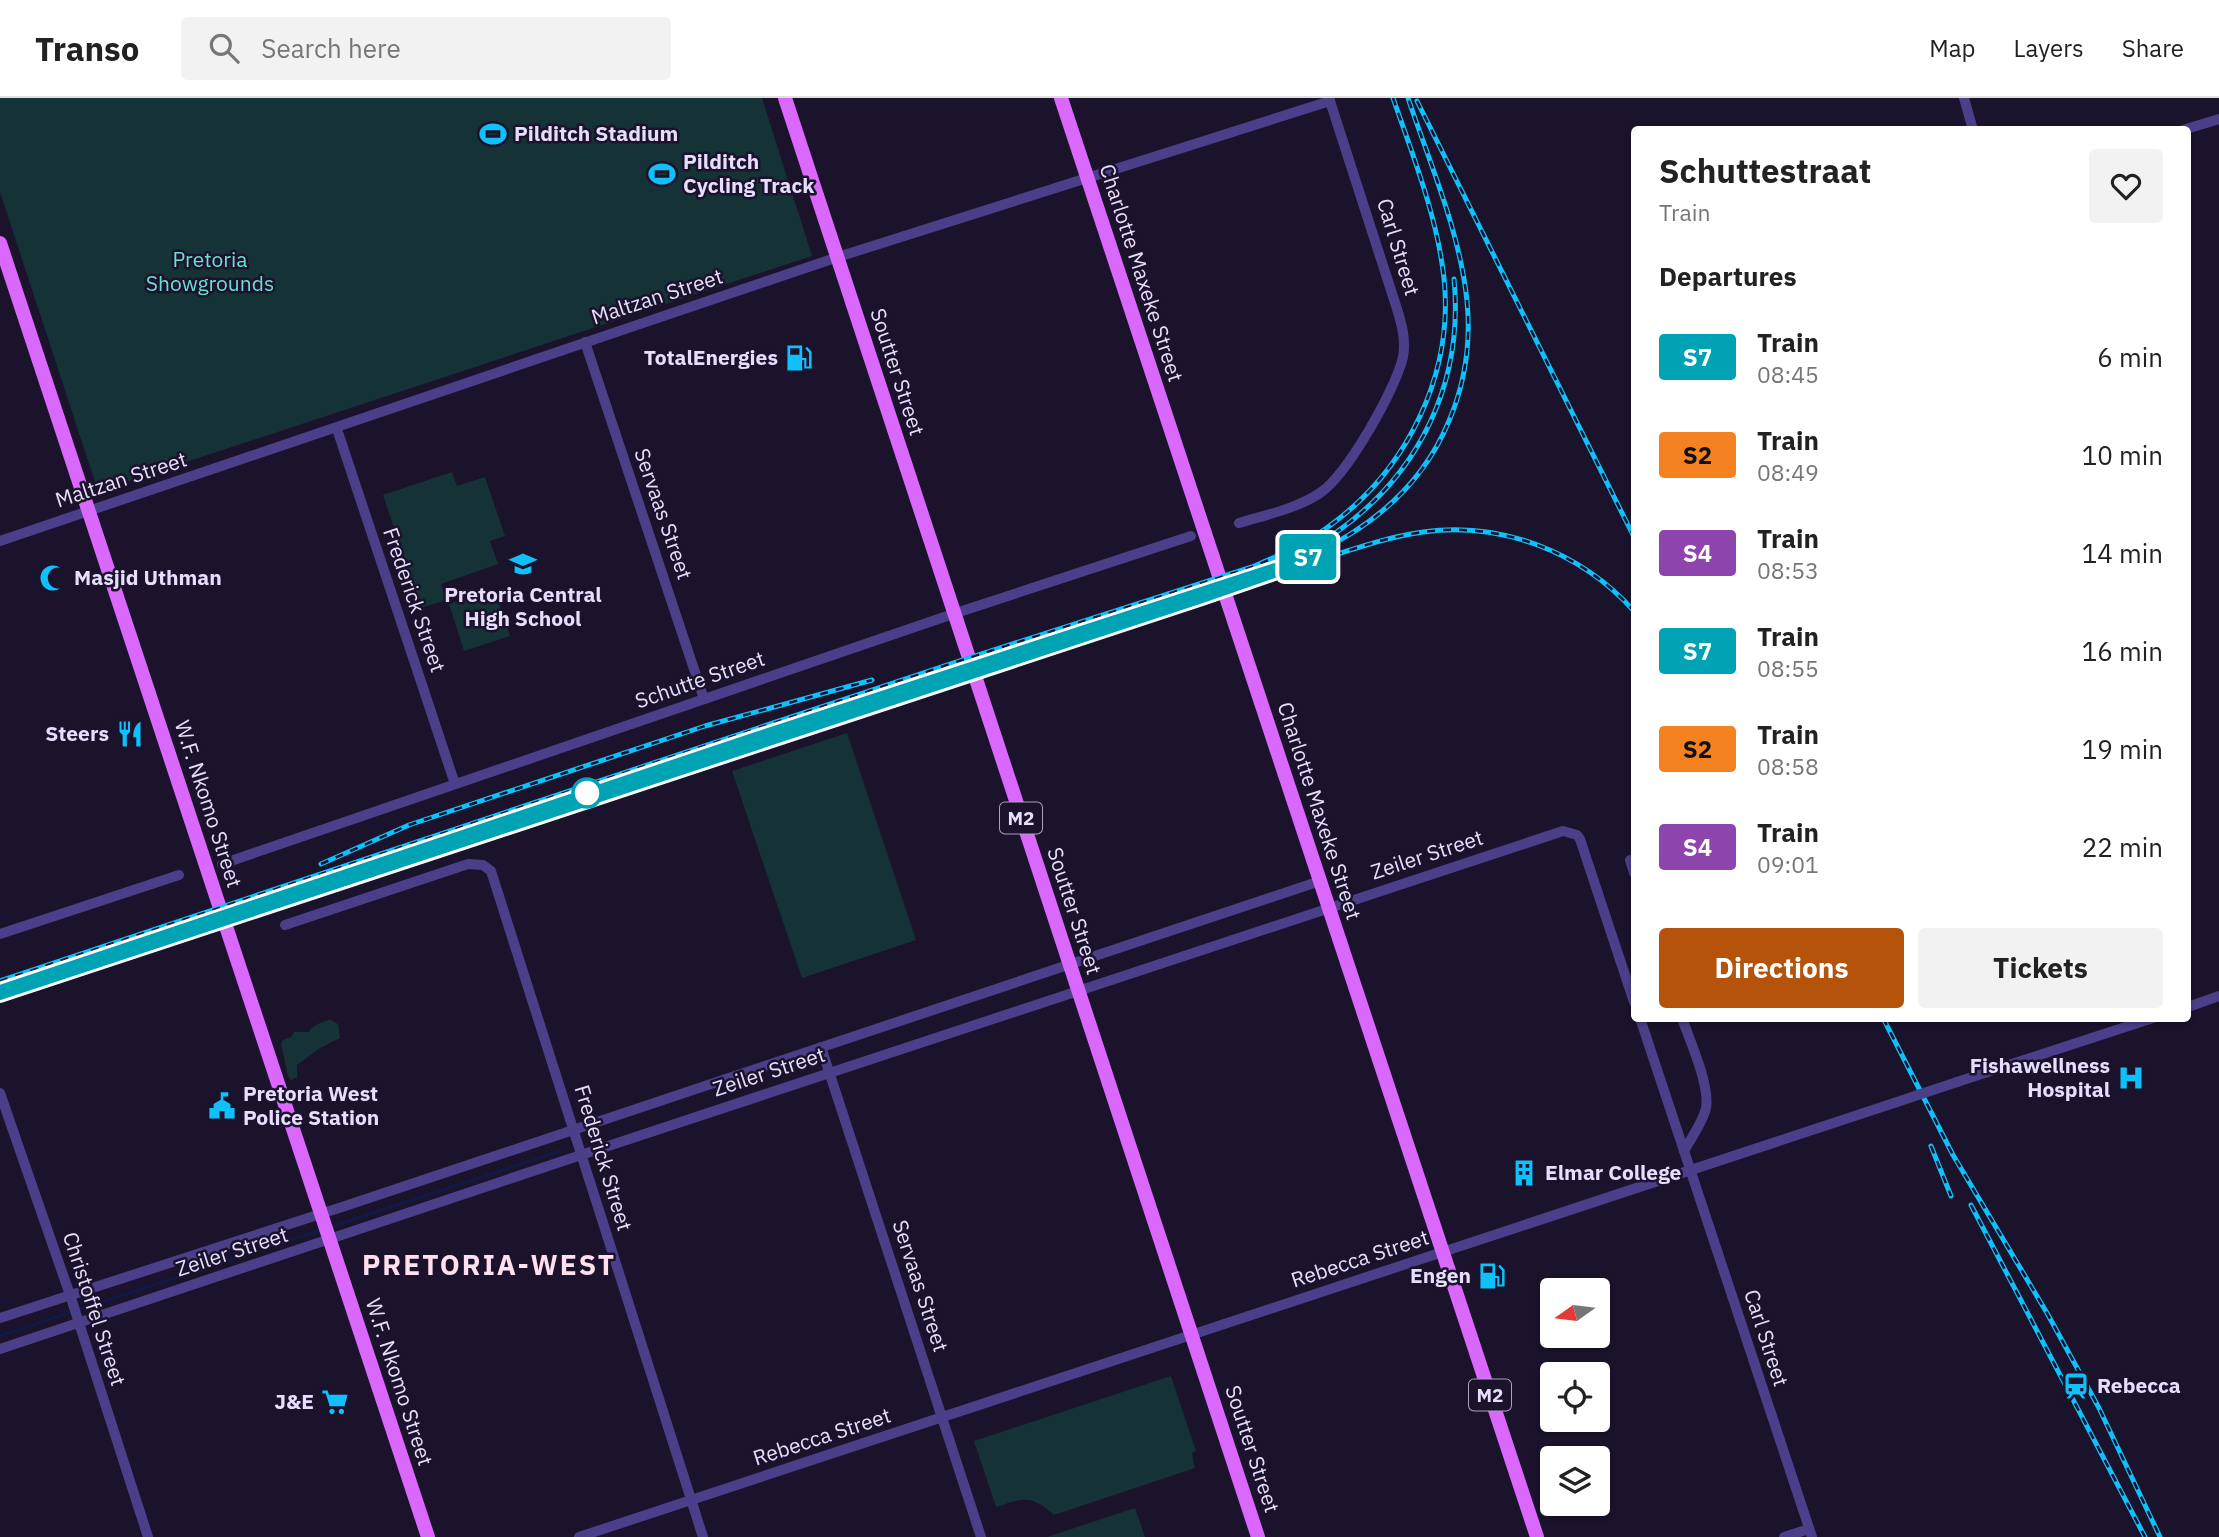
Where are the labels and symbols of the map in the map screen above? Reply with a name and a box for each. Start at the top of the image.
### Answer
sports icon: Pilditch Stadium [478,119,508,149]
place label: Pilditch Stadium [514,119,678,147]
place label: Pilditch Cycling Track [683,147,815,199]
sports icon: Pilditch Cycling Track [647,159,677,189]
street label: Charlotte Maxeke Street [1094,160,1190,385]
street label: Carl Street [1371,195,1427,299]
park label: Pretoria Showgrounds [146,245,274,297]
street label: Maltzan Street [587,262,726,330]
street label: Soutter Street [864,305,932,439]
place label: TotalEnergies [644,343,778,371]
fuel station icon: TotalEnergies [784,343,814,373]
street label: Servaas Street [628,444,699,583]
street label: Maltzan Street [51,445,190,513]
street label: Frederick Street [377,524,453,676]
line badge: S7 [1276,534,1340,580]
school or university icon: Pretoria Central High School [508,549,538,579]
mosque icon: Masjid Uthman [38,563,68,593]
place label: Masjid Uthman [74,563,222,591]
place label: Pretoria Central High School [444,580,602,632]
street label: Schutte Street [631,644,768,714]
street label: Charlotte Maxeke Street [1272,698,1368,923]
street label: W.F. Nkomo Street [169,716,249,891]
place label: Steers [45,719,109,747]
restaurant icon: Steers [115,719,145,749]
unlabelled marker [572,778,602,808]
road number: M2 [1000,803,1042,834]
street label: Zeiler Street [1367,823,1486,885]
street label: Soutter Street [1041,844,1109,978]
street label: Zeiler Street [709,1040,828,1102]
place label: Fishawellness Hospital [1970,1051,2110,1103]
hospital icon: Fishawellness Hospital [2116,1063,2146,1093]
place label: Pretoria West Police Station [243,1079,379,1131]
street label: Frederick Street [568,1081,639,1234]
public building icon: Pretoria West Police Station [207,1091,237,1121]
building icon: Elmar College [1509,1158,1539,1188]
place label: Elmar College [1545,1158,1682,1186]
street label: Servaas Street [886,1216,955,1355]
street label: Zeiler Street [172,1220,291,1282]
street label: Rebecca Street [1287,1223,1432,1293]
street label: Christoffel Street [57,1228,133,1389]
district label: PRETORIA-WEST [362,1246,616,1283]
place label: Engen [1410,1261,1471,1289]
fuel station icon: Engen [1477,1261,1507,1291]
north arrow [1540,1278,1610,1348]
street label: Carl Street [1738,1286,1796,1390]
street label: W.F. Nkomo Street [360,1294,440,1469]
station icon: Rebecca [2061,1371,2091,1401]
place label: Rebecca [2097,1371,2181,1399]
road number: M2 [1469,1380,1511,1410]
street label: Soutter Street [1219,1382,1287,1516]
place label: J&E [274,1387,314,1415]
supermarket icon: J&E [320,1387,350,1417]
street label: Rebecca Street [749,1401,894,1471]

